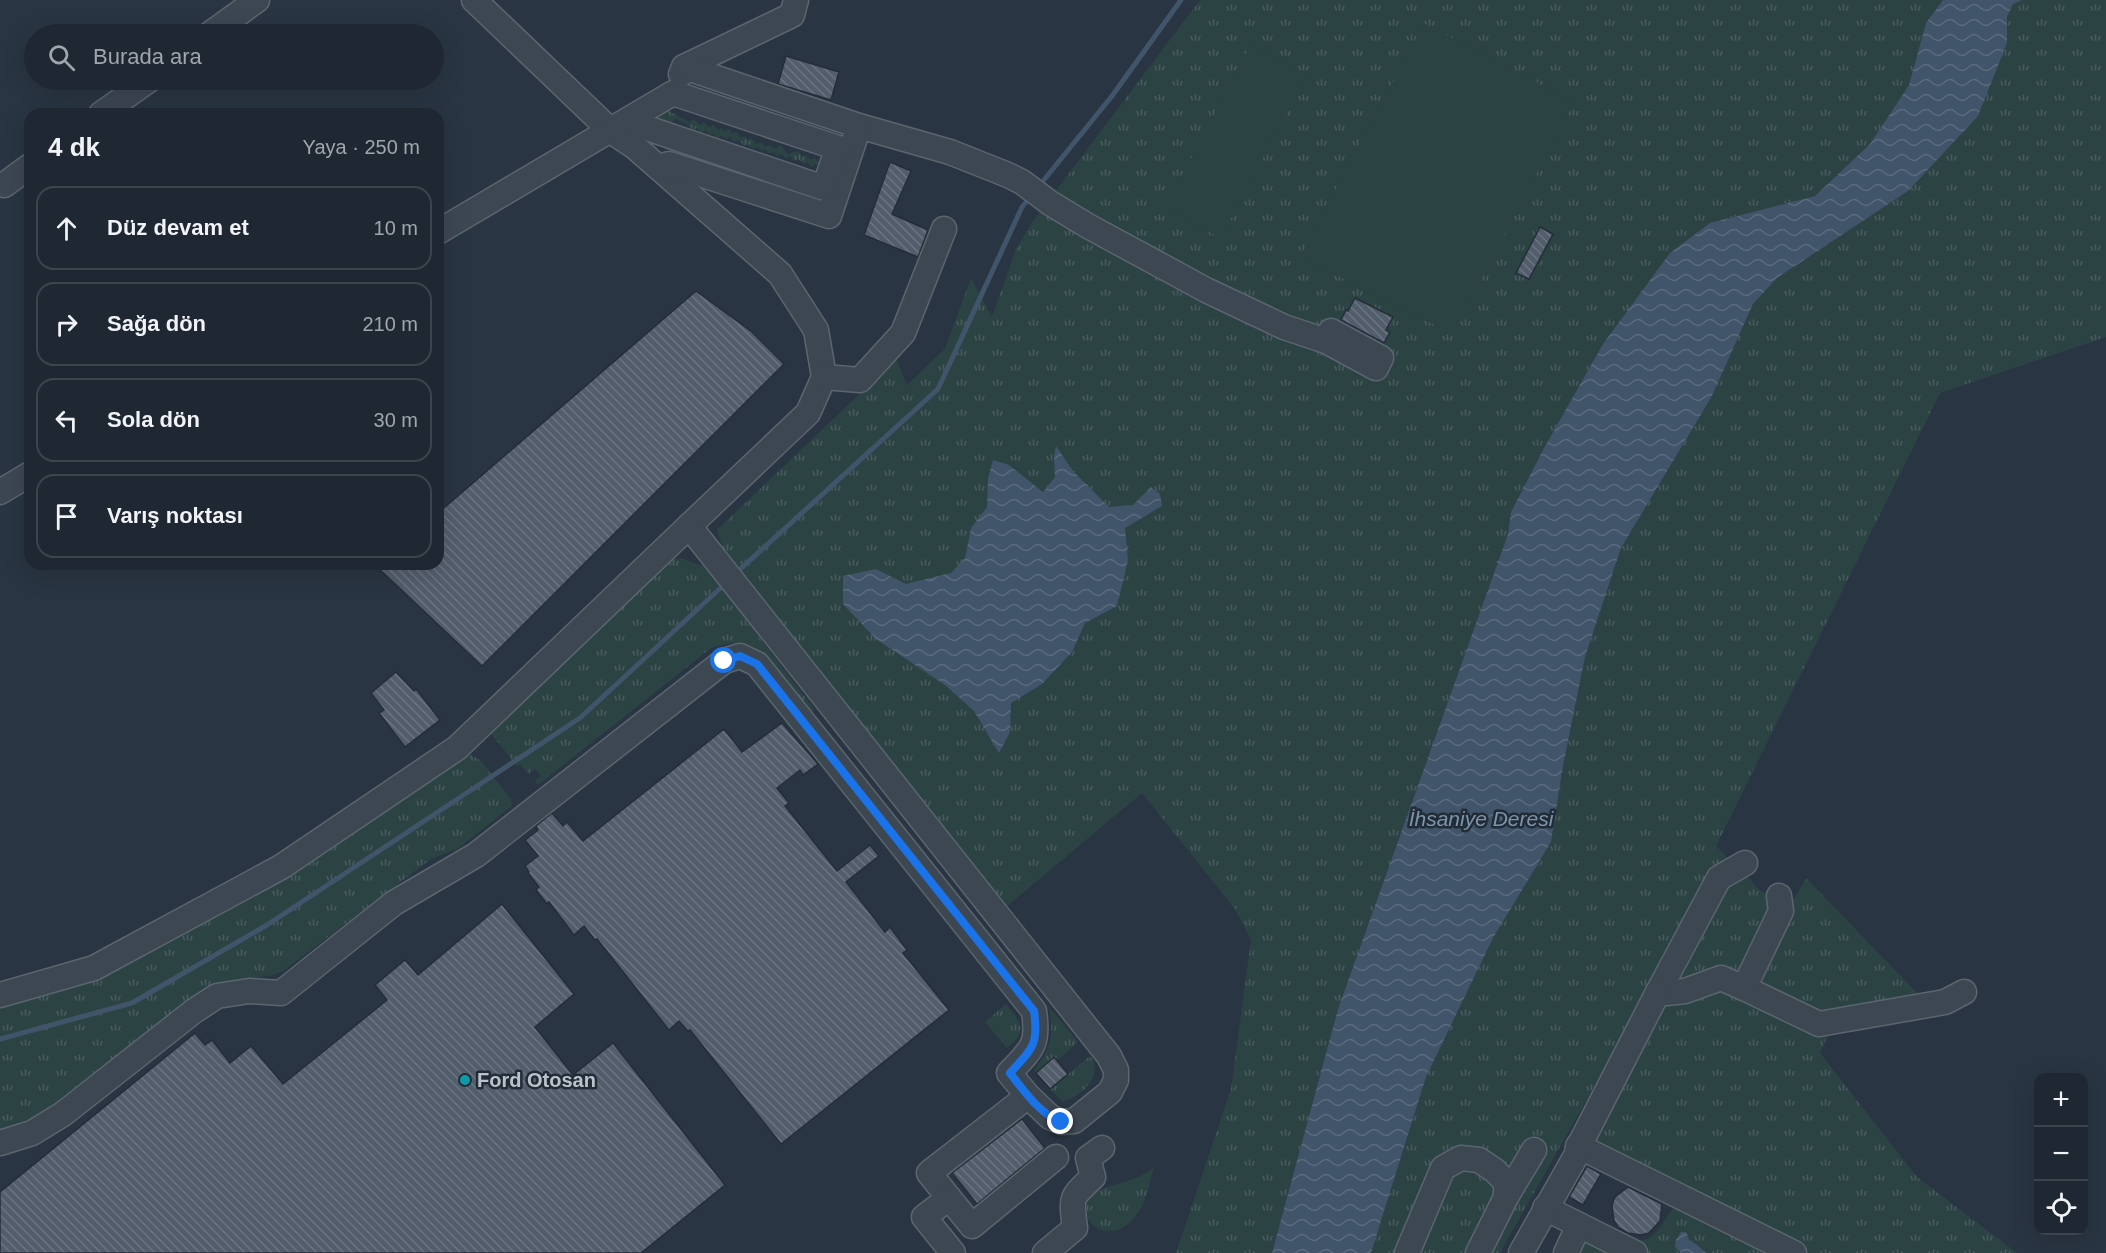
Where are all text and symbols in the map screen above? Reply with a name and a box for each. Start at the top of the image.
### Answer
search box [24,24,444,90]
icon: search [45,41,78,74]
text: Burada ara [93,44,202,69]
text: 4 dk [48,132,100,162]
text: Yaya · 250 m [303,136,420,158]
icon: ahead [50,212,83,245]
text: Düz devam et [107,215,249,240]
text: 10 m [374,217,418,239]
icon: right [50,308,83,341]
text: Sağa dön [107,311,206,336]
text: 210 m [362,313,418,335]
icon: left [50,404,83,437]
text: Sola dön [107,407,200,432]
text: 30 m [374,409,418,431]
icon: arrive [50,500,83,533]
text: Varış noktası [107,503,243,528]
route start [710,647,736,673]
water label: İhsaniye Deresi [1409,807,1555,830]
place label: Ford Otosan [477,1069,596,1091]
marker: Ford Otosan [458,1073,472,1087]
map controls [2034,1073,2088,1235]
button: + [2034,1073,2088,1127]
route end [1047,1108,1073,1134]
button: − [2034,1127,2088,1181]
button: locate [2034,1181,2088,1235]

